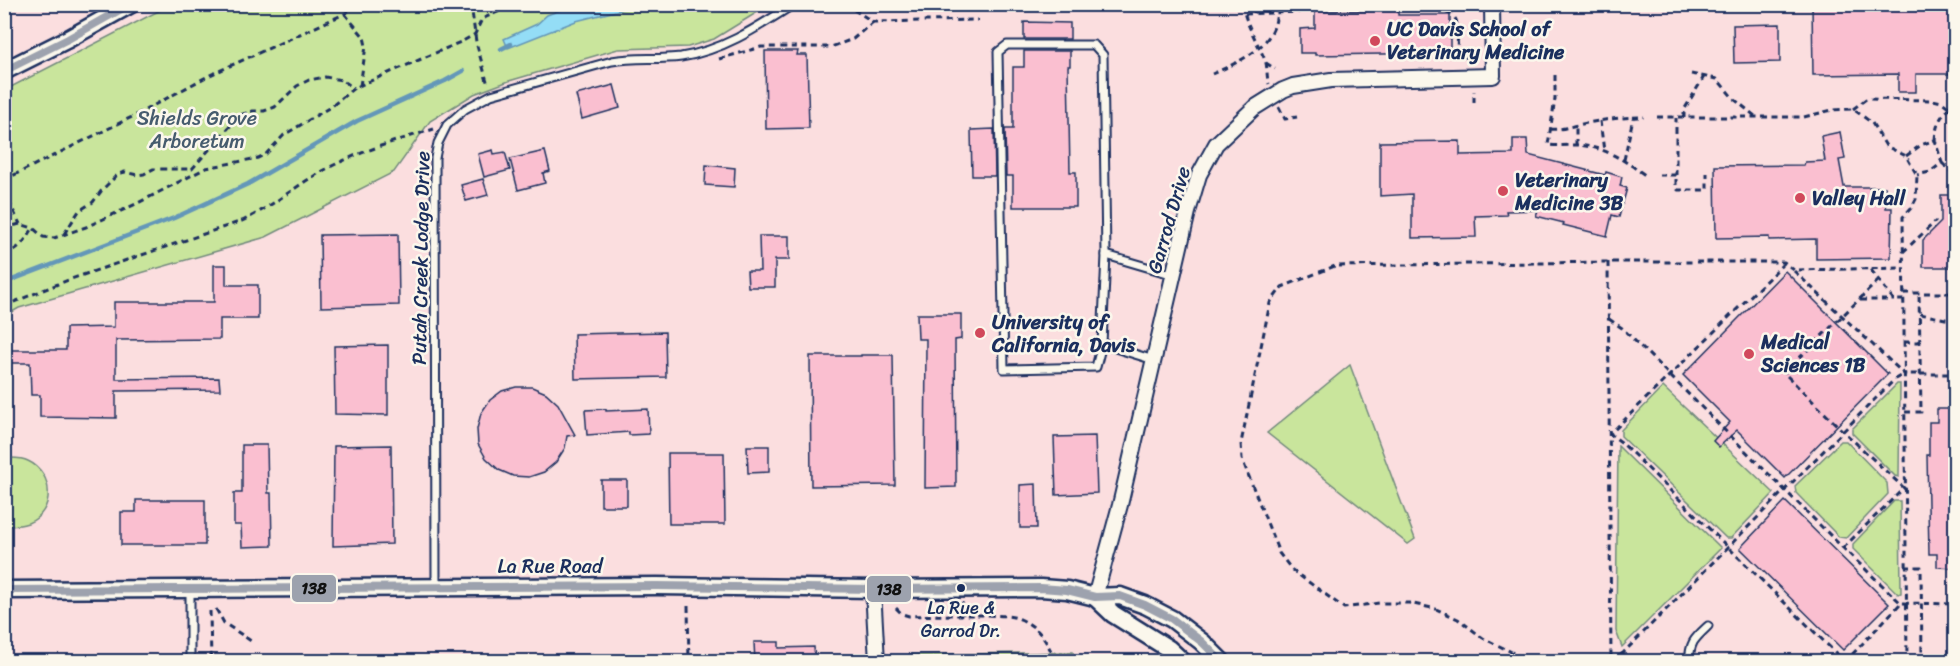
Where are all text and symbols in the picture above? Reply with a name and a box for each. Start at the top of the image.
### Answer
place label: UC Davis School of Veterinary Medicine [1387,12,1565,70]
marker: UC Davis School of Veterinary Medicine [1368,34,1382,48]
park label: Shields Grove Arboretum [137,101,257,159]
street label: Putah Creek Lodge Drive [402,151,440,365]
street label: Garrod Drive [1137,162,1201,278]
place label: Veterinary Medicine 3B [1514,163,1623,221]
place label: Valley Hall [1812,181,1907,216]
marker: Veterinary Medicine 3B [1496,184,1510,198]
marker: Valley Hall [1793,191,1807,205]
place label: University of California, Davis [991,305,1136,363]
place label: Medical Sciences 1B [1760,325,1866,383]
marker: University of California, Davis [973,326,987,340]
marker: Medical Sciences 1B [1742,347,1756,361]
street label: La Rue Road [498,549,604,584]
line badge: 138 [291,574,337,603]
text: 138 [301,574,327,603]
line badge: 138 [866,575,912,603]
text: 138 [876,575,902,604]
marker: La Rue & Garrod Dr. [955,582,967,594]
place label: La Rue & Garrod Dr. [921,592,1001,647]

